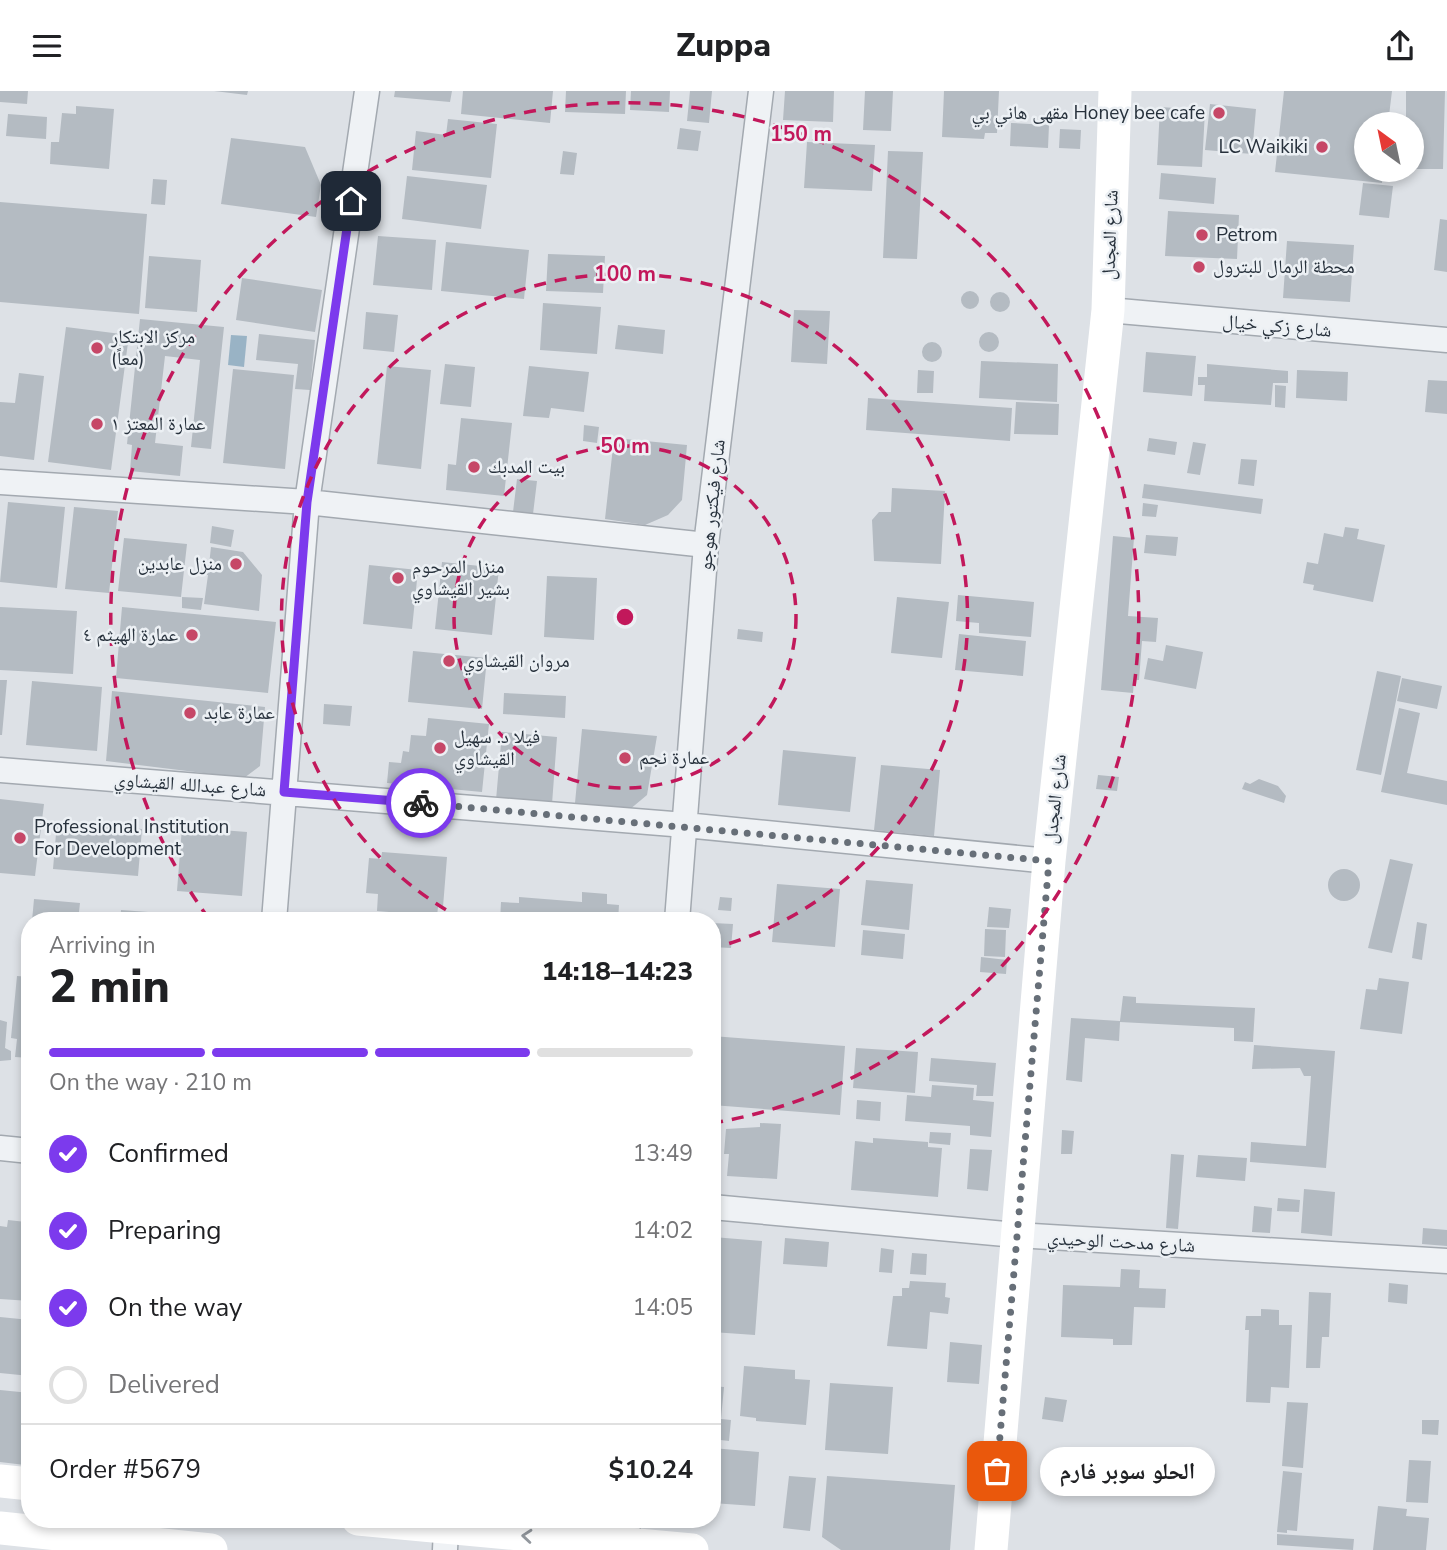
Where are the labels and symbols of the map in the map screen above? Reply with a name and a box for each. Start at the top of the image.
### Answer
place label: مقهى هاني بي Honey bee cafe [971,100,1205,128]
marker: مقهى هاني بي Honey bee cafe [1211,105,1227,121]
north arrow [1354,112,1424,182]
text: 150 m [770,120,832,148]
place label: LC Waikiki [1219,134,1308,160]
marker: LC Waikiki [1314,139,1330,155]
pin [321,171,381,231]
street label: شارع المجدل [1095,189,1125,281]
place label: Petrom [1216,222,1278,248]
marker: Petrom [1194,227,1210,243]
place label: محطة الرمال للبترول [1213,254,1355,280]
marker: محطة الرمال للبترول [1191,259,1207,275]
text: 100 m [594,260,656,288]
street label: شارع زكي خيال [1221,308,1333,346]
place label: مركز الابتكار (معاً) [110,324,195,372]
marker: مركز الابتكار (معاً) [89,340,105,356]
place label: عمارة المعتز ١ [111,411,206,437]
marker: عمارة المعتز ١ [89,416,105,432]
text: 50 m [600,432,650,460]
street label: شارع فيكتور هوجو [692,438,732,572]
place label: بيت المدبك [488,454,565,480]
marker: بيت المدبك [466,459,482,475]
place label: منزل عابدين [138,551,222,577]
place label: منزل المرحوم بشير القيشاوي [412,554,510,604]
marker: منزل عابدين [228,556,244,572]
marker: منزل المرحوم بشير القيشاوي [390,570,406,586]
centre of rings [613,605,637,629]
place label: عمارة الهيثم ٤ [83,622,178,648]
marker: عمارة الهيثم ٤ [184,627,200,643]
place label: مروان القيشاوي [463,648,570,676]
marker: مروان القيشاوي [441,653,457,669]
place label: عمارة عابد [204,700,275,726]
marker: عمارة عابد [182,705,198,721]
place label: فيلا د. سهيل القيشاوي [454,724,540,774]
marker: فيلا د. سهيل القيشاوي [432,740,448,756]
place label: عمارة نجم [639,745,710,771]
marker: عمارة نجم [617,750,633,766]
street label: شارع المجدل [1037,753,1073,845]
street label: شارع عبدالله القيشاوي [113,767,267,805]
courier [386,768,456,838]
place label: Professional Institution For Development [34,814,229,862]
marker: Professional Institution For Development [12,830,28,846]
street label: شارع مدحت الوحيدي [1046,1225,1196,1261]
pin [967,1441,1027,1501]
callout: الحلو سوبر فارم [1039,1447,1214,1495]
one-way arrow [521,1529,532,1544]

